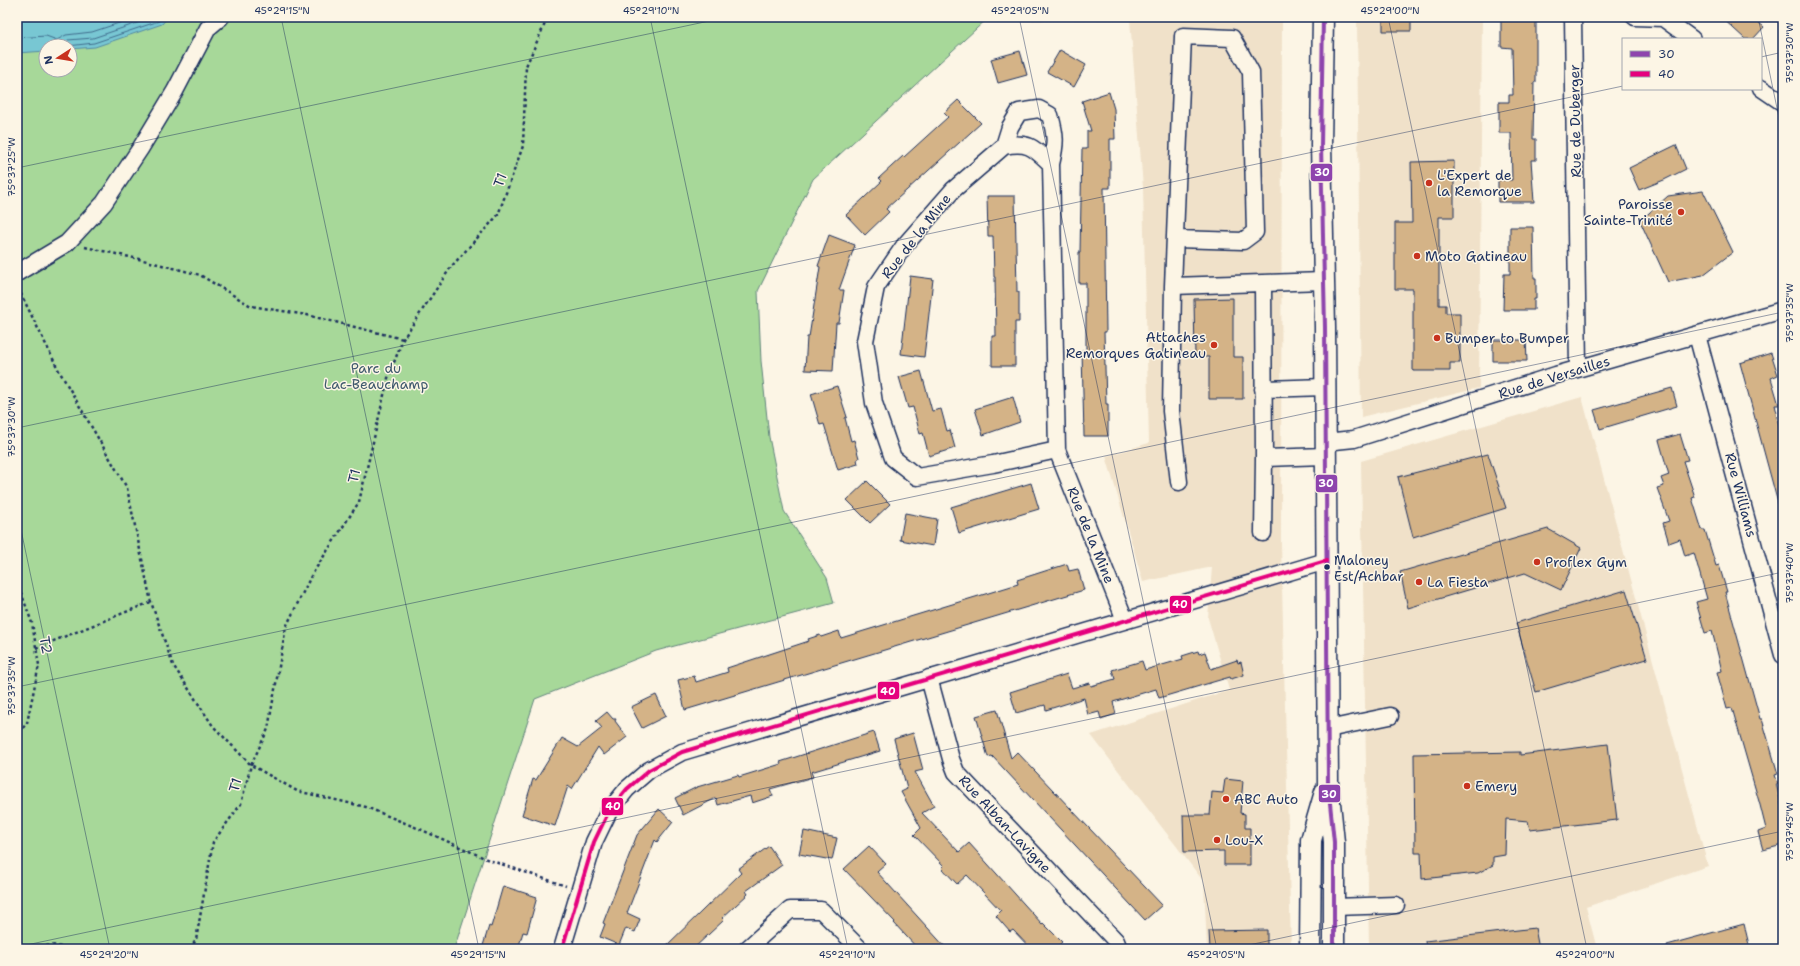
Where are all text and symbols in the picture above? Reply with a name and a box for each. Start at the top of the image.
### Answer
text: 45°29'15"N [254,4,310,17]
text: 45°29'10"N [623,4,679,17]
text: 45°29'05"N [991,4,1049,17]
text: 45°29'00"N [1360,4,1420,17]
text: 75°37'30"W [1783,22,1796,83]
north arrow [38,38,78,78]
legend [1622,38,1762,90]
text: 30 [1658,46,1675,62]
text: N [40,54,57,66]
street label: Rue de Duberger [1565,64,1585,178]
text: 40 [1658,66,1675,82]
text: 75°37'25"W [5,137,18,197]
line badge: 30 [1310,163,1333,182]
text: 30 [1314,165,1330,180]
place label: L'Expert de la Remorque [1437,166,1522,200]
street label: T1 [489,170,511,190]
marker: L'Expert de la Remorque [1424,178,1434,188]
street label: Rue de la Mine [877,190,955,282]
place label: Paroisse Sainte-Trinité [1584,195,1673,229]
marker: Paroisse Sainte-Trinité [1676,207,1686,217]
place label: Moto Gatineau [1425,247,1527,265]
marker: Moto Gatineau [1412,251,1422,261]
text: 75°37'35"W [1783,283,1796,343]
place label: Attaches Remorques Gatineau [1066,328,1206,362]
place label: Bumper to Bumper [1445,329,1570,347]
marker: Bumper to Bumper [1432,333,1442,343]
marker: Attaches Remorques Gatineau [1209,340,1219,350]
street label: Rue de Versailles [1496,351,1612,403]
park label: Parc du Lac-Beauchamp [324,359,428,393]
text: 75°37'30"W [5,396,18,457]
street label: Rue Williams [1721,451,1761,539]
street label: T1 [344,467,364,485]
line badge: 30 [1315,474,1338,493]
text: 30 [1318,476,1334,491]
street label: Rue de la Mine [1063,484,1119,586]
text: 75°37'40"W [1783,542,1796,603]
place label: Maloney Est/Achbar [1334,552,1403,585]
place label: Proflex Gym [1545,553,1627,571]
marker: Proflex Gym [1532,557,1542,567]
marker: Maloney Est/Achbar [1322,562,1332,572]
place label: La Fiesta [1427,573,1489,591]
marker: La Fiesta [1414,577,1424,587]
line badge: 40 [1169,595,1192,614]
text: 40 [1172,597,1188,612]
street label: T2 [36,635,56,655]
text: 75°37'35"W [5,656,18,716]
line badge: 40 [877,681,900,700]
text: 40 [880,684,896,699]
street label: Rue Alban-Lavigne [955,771,1055,877]
street label: T1 [224,776,246,794]
place label: Emery [1475,777,1517,795]
marker: Emery [1462,781,1472,791]
line badge: 30 [1318,784,1341,803]
text: 30 [1321,787,1337,802]
place label: ABC Auto [1234,790,1298,808]
marker: ABC Auto [1221,794,1231,804]
line badge: 40 [601,797,624,816]
text: 40 [605,799,621,814]
text: 75°37'45"W [1783,802,1796,862]
place label: Lou-X [1225,831,1263,849]
marker: Lou-X [1212,835,1222,845]
text: 45°29'20"N [79,948,139,961]
text: 45°29'15"N [450,948,506,961]
text: 45°29'10"N [819,948,875,961]
text: 45°29'05"N [1187,948,1245,961]
text: 45°29'00"N [1555,948,1615,961]

